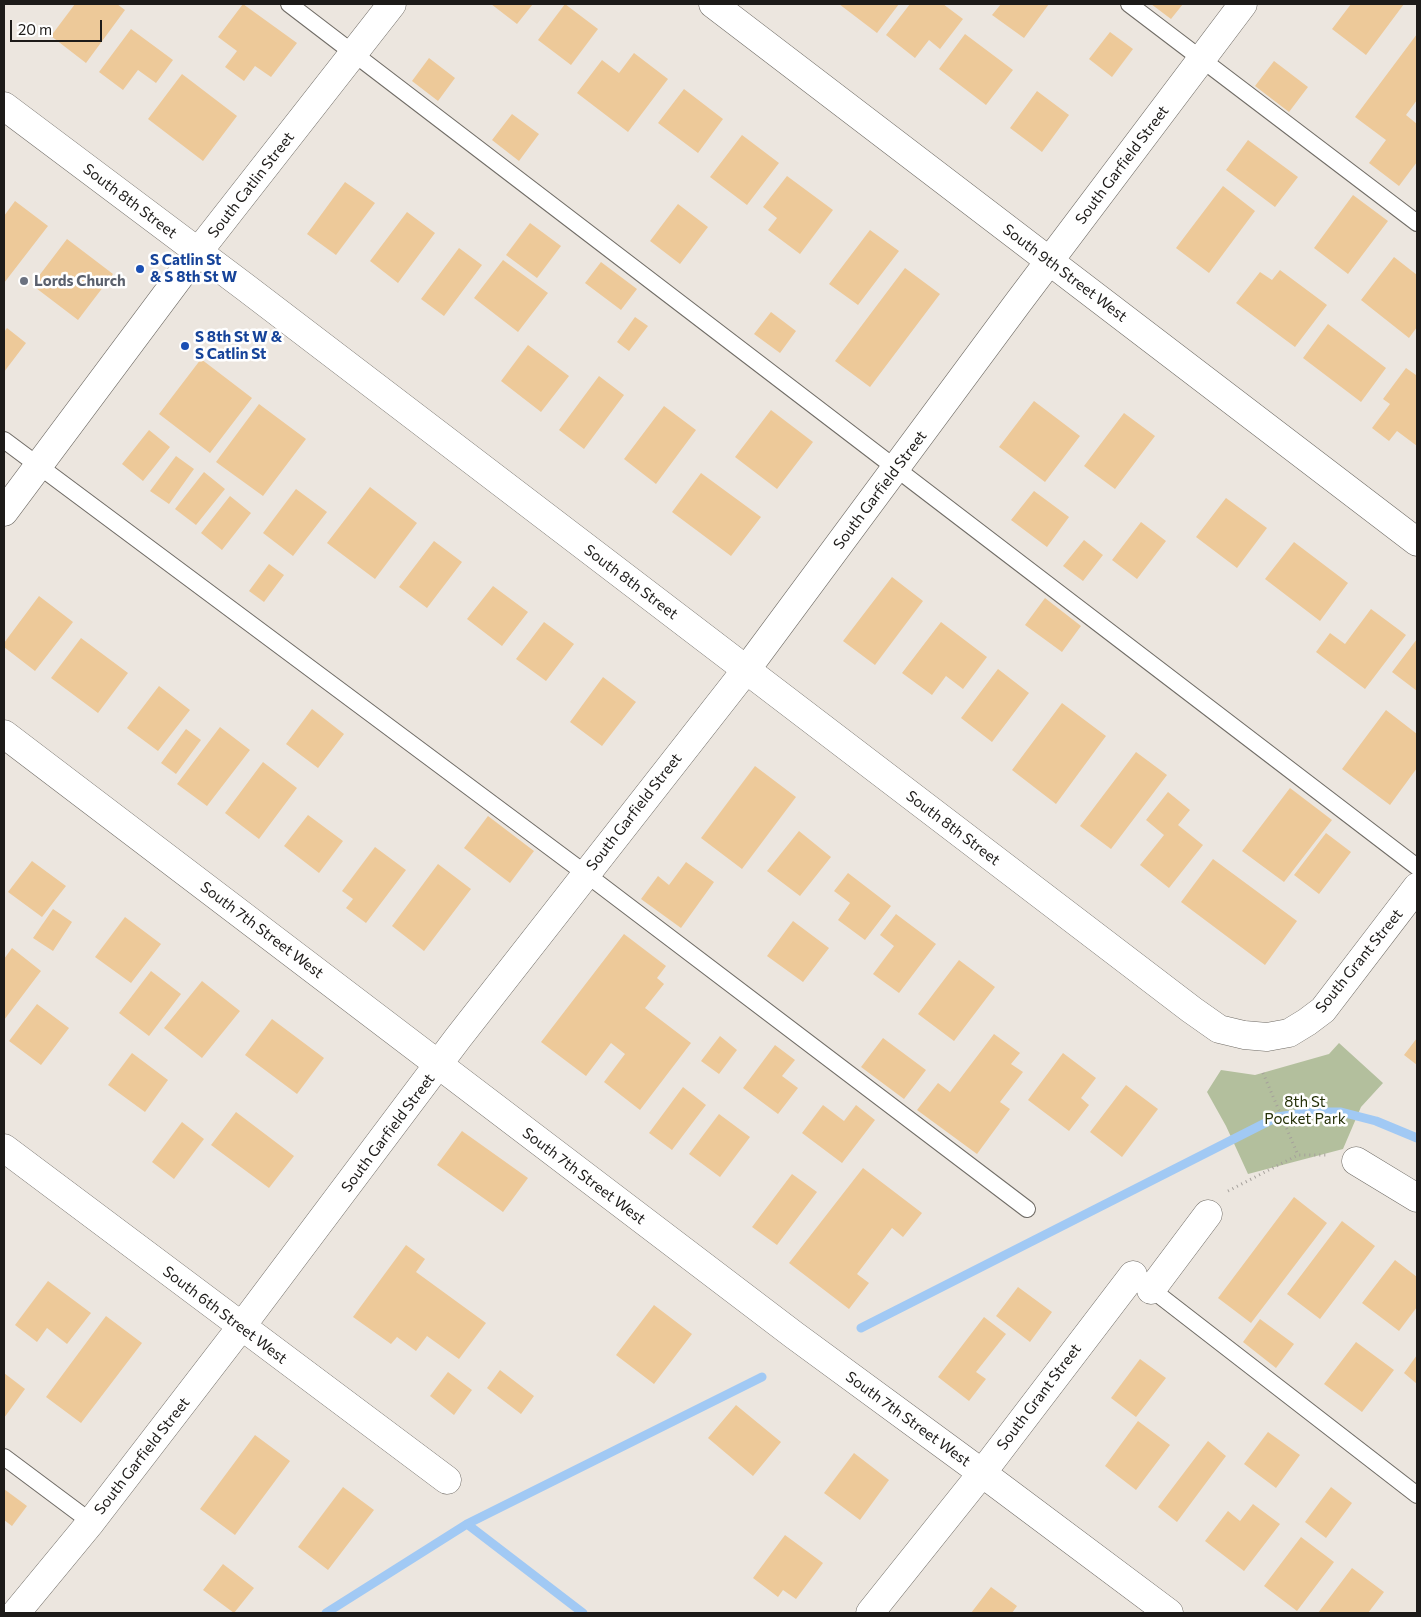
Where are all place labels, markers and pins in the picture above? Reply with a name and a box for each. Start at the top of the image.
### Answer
place label: S Catlin St & S 8th St W [150,251,237,286]
marker: S Catlin St & S 8th St W [134,263,146,275]
place label: Lords Church [34,272,126,290]
marker: Lords Church [18,275,30,287]
place label: S 8th St W & S Catlin St [195,328,282,363]
marker: S 8th St W & S Catlin St [179,340,191,352]

